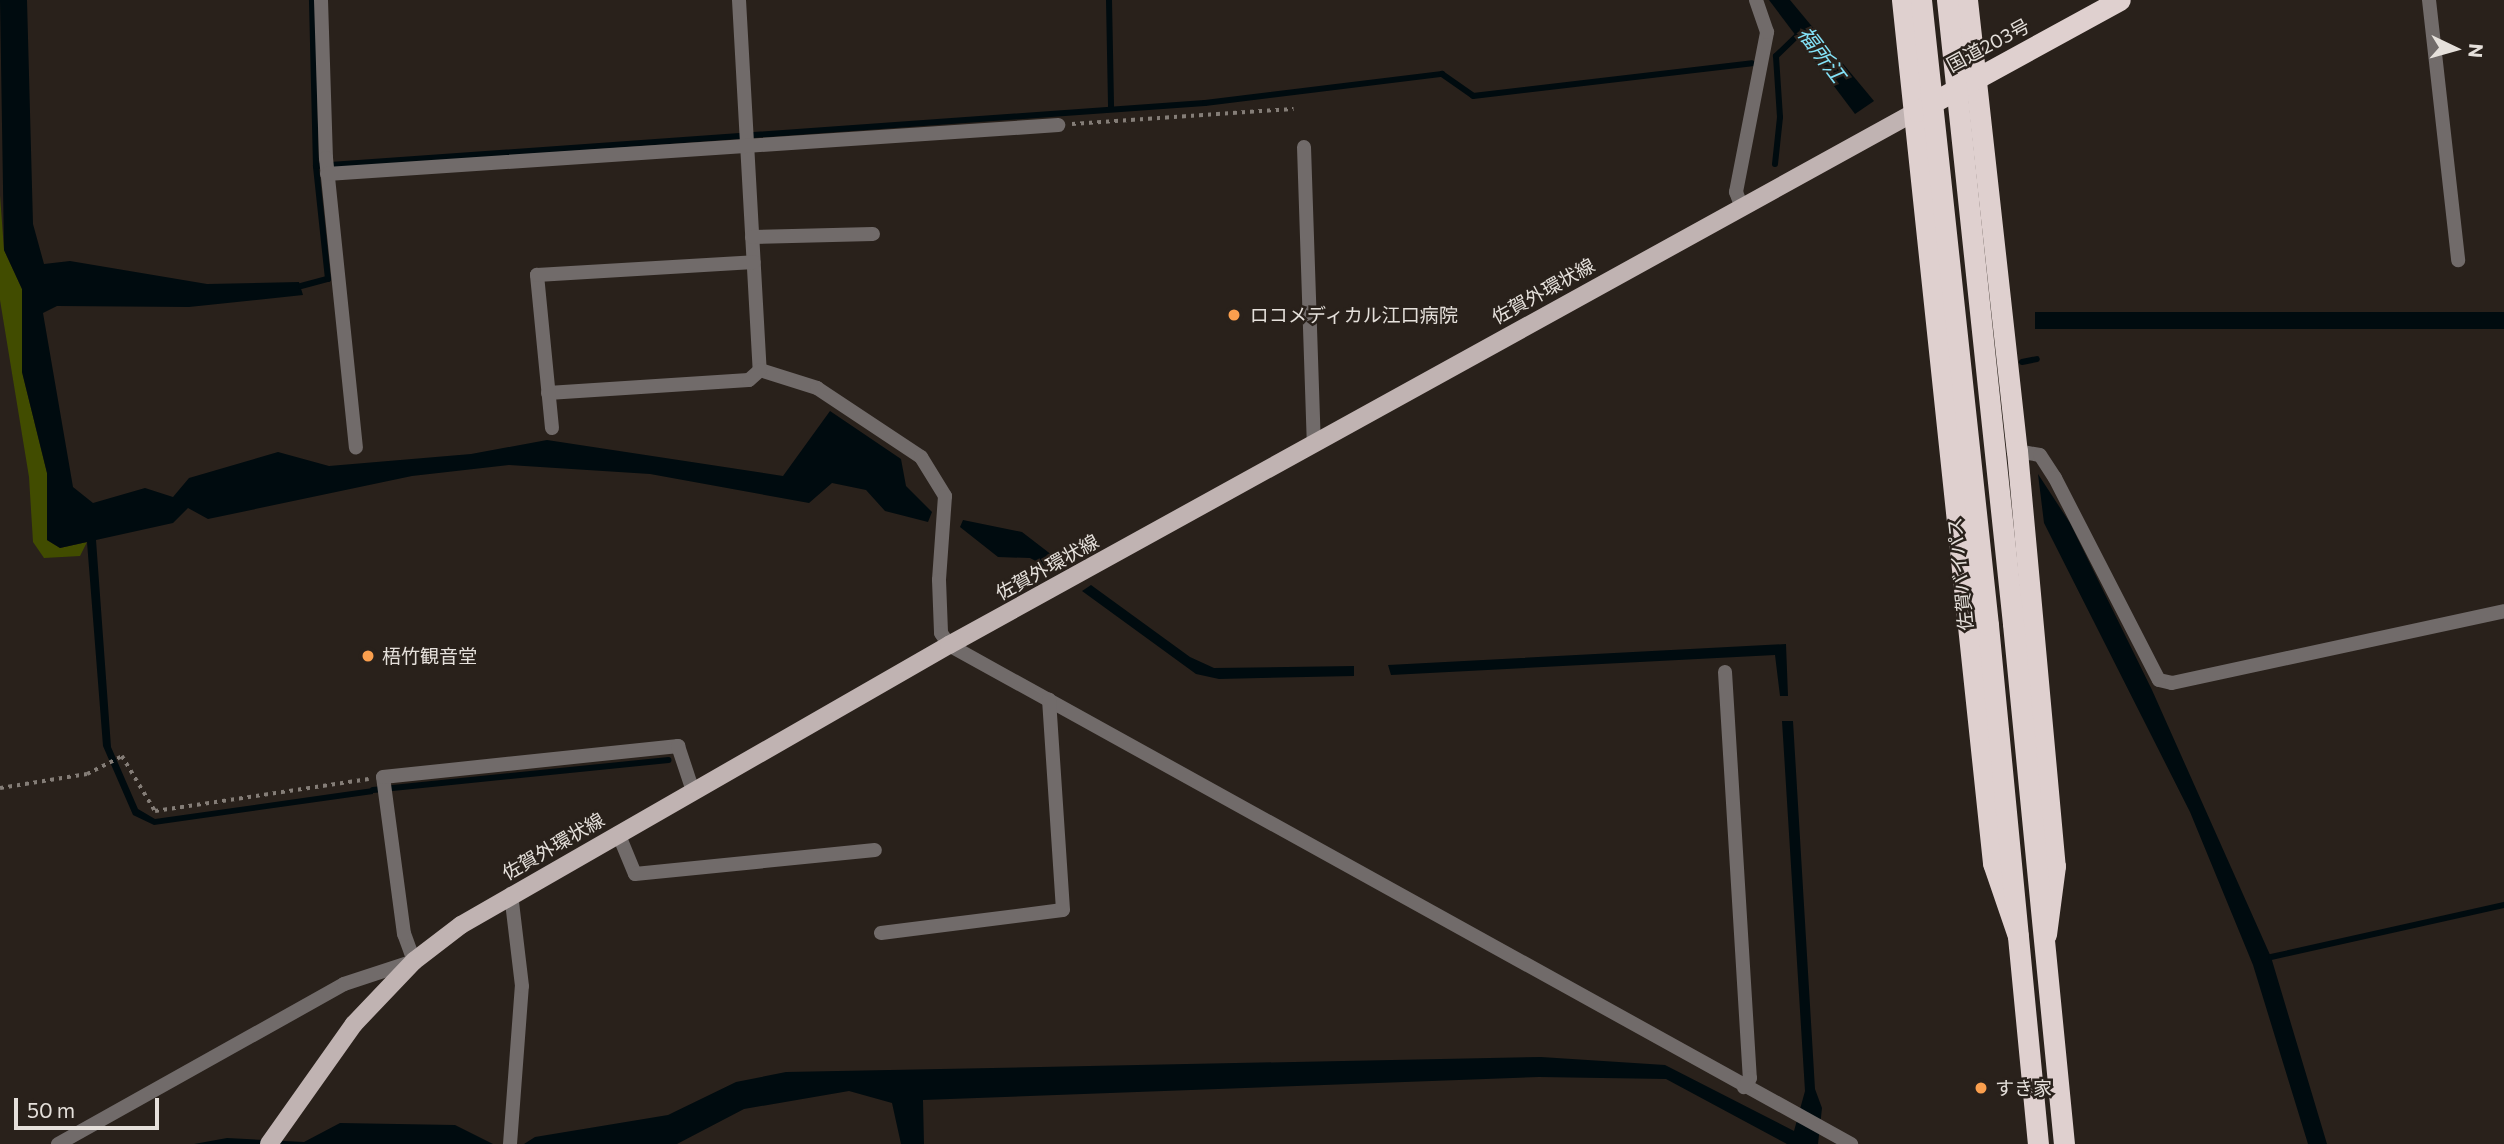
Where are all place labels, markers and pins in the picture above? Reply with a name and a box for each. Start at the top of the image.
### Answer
place label: ロコメディカル江口病院 [1250,304,1459,326]
marker: ロコメディカル江口病院 [1224,305,1244,325]
place label: 梧竹観音堂 [382,645,477,667]
marker: 梧竹観音堂 [360,648,376,664]
place label: すき家 [1995,1077,2052,1099]
marker: すき家 [1973,1080,1989,1096]

